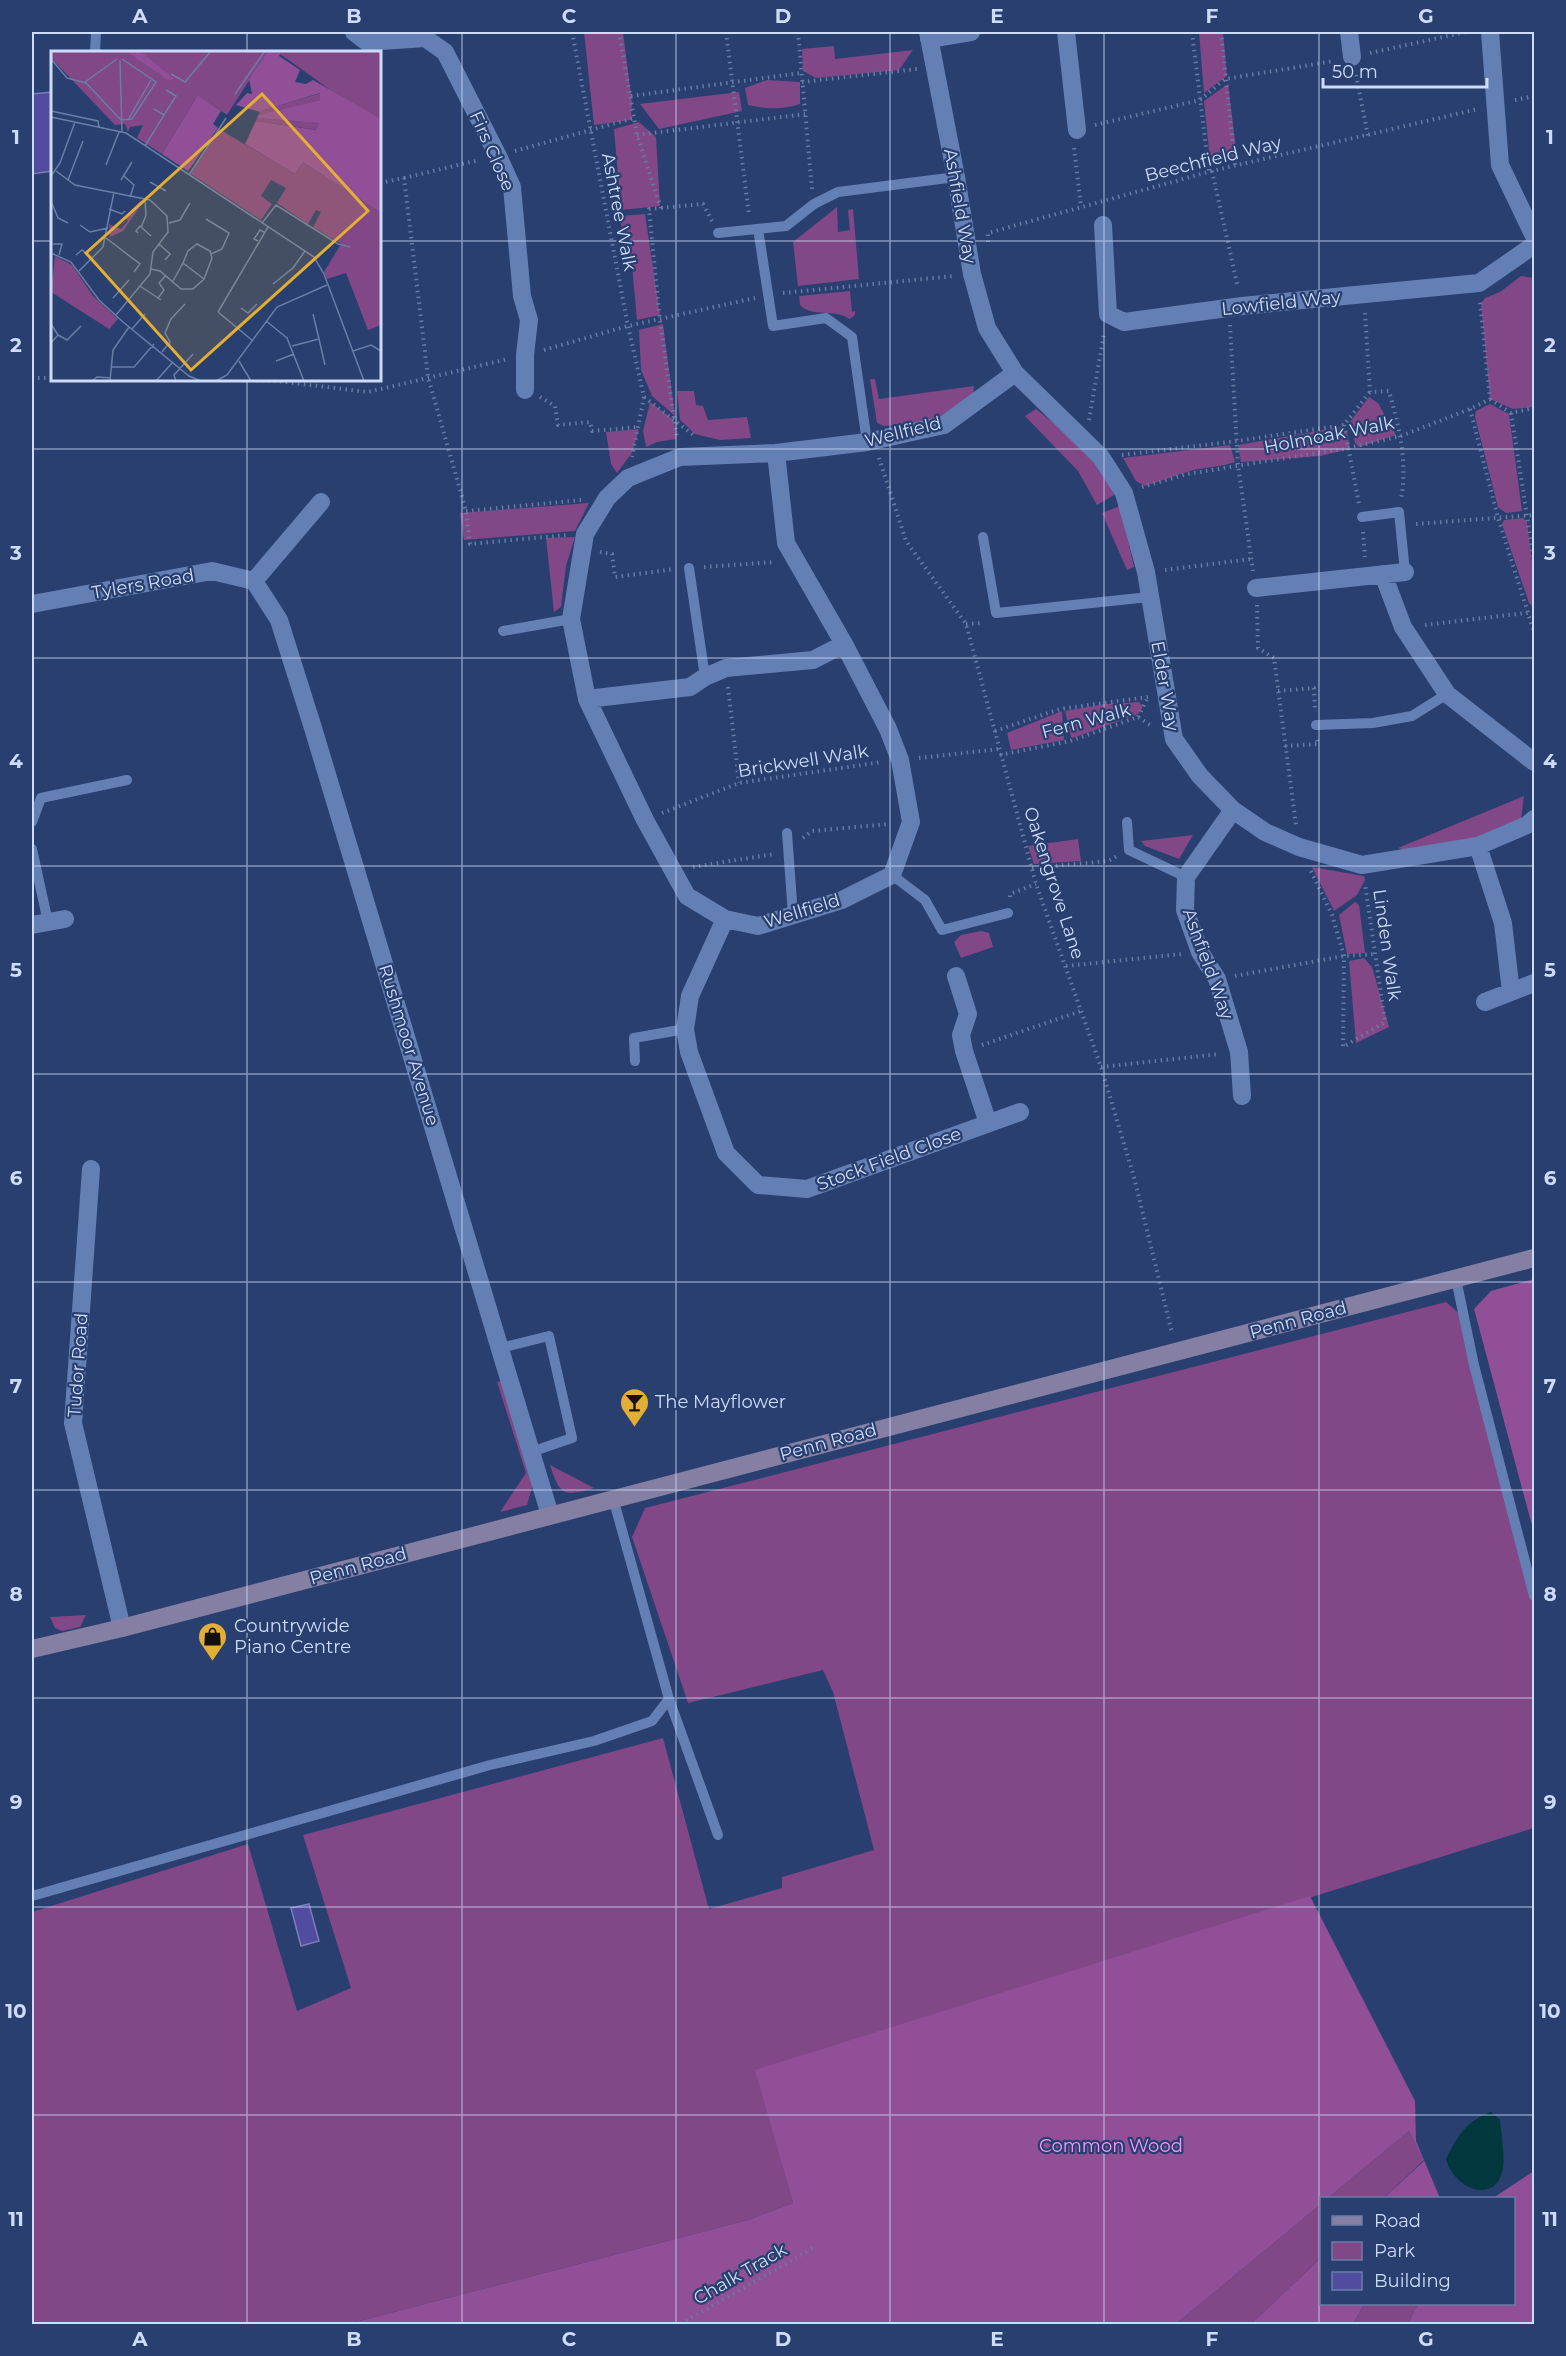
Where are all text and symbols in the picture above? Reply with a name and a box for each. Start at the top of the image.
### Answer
text: A [131,4,148,28]
text: B [346,4,362,28]
text: C [562,4,577,28]
text: D [775,4,791,28]
text: E [990,4,1004,28]
text: F [1206,4,1219,28]
text: G [1418,4,1434,28]
inset map [51,51,381,381]
scale bar [1323,51,1486,89]
text: 50 m [1332,61,1378,83]
street label: Firs Close [465,107,519,195]
text: 1 [12,125,20,149]
text: 1 [1546,125,1554,149]
street label: Beechfield Way [1142,131,1284,187]
street label: Ashfield Way [939,147,981,265]
street label: Ashtree Walk [597,151,641,273]
street label: Lowfield Way [1220,286,1342,320]
text: 2 [10,333,22,357]
text: 2 [1544,333,1556,357]
street label: Wellfield [862,412,944,452]
street label: Holmoak Walk [1262,412,1396,458]
text: 3 [9,541,22,565]
text: 3 [1543,541,1556,565]
street label: Tylers Road [90,564,196,604]
street label: Elder Way [1146,639,1184,733]
street label: Fern Walk [1039,699,1133,743]
street label: Brickwell Walk [736,740,870,782]
text: 4 [9,749,23,773]
text: 4 [1543,749,1557,773]
street label: Oakengrove Lane [1019,804,1089,962]
street label: Linden Walk [1368,888,1406,1003]
street label: Wellfield [761,889,843,933]
street label: Ashfield Way [1178,906,1238,1023]
text: 5 [10,958,22,982]
text: 5 [1544,958,1556,982]
street label: Rushmoor Avenue [374,962,444,1128]
street label: Stock Field Close [814,1123,964,1195]
text: 6 [10,1166,23,1190]
text: 6 [1544,1166,1557,1190]
street label: Penn Road [1247,1296,1349,1344]
street label: Tudor Road [63,1312,93,1418]
text: 7 [10,1374,22,1398]
text: 7 [1544,1374,1556,1398]
bar icon: The Mayflower [618,1386,650,1428]
place label: The Mayflower [655,1391,786,1413]
street label: Penn Road [777,1418,879,1466]
street label: Penn Road [307,1542,409,1590]
text: 8 [9,1582,23,1606]
text: 8 [1543,1582,1557,1606]
place label: Countrywide Piano Centre [234,1615,351,1658]
shop icon: Countrywide Piano Centre [197,1620,229,1662]
text: 9 [10,1790,22,1814]
text: 9 [1544,1790,1556,1814]
text: 10 [5,1999,27,2023]
text: 10 [1539,1999,1561,2023]
park label: Common Wood [1039,2135,1183,2157]
legend [1320,2197,1515,2305]
text: 11 [8,2207,24,2231]
text: 11 [1542,2207,1558,2231]
text: Road [1374,2210,1421,2232]
street label: Chalk Track [690,2238,791,2309]
text: Park [1374,2240,1415,2262]
text: Building [1374,2270,1451,2292]
text: A [131,2327,148,2351]
text: B [346,2327,362,2351]
text: C [562,2327,577,2351]
text: D [775,2327,791,2351]
text: E [990,2327,1004,2351]
text: F [1206,2327,1219,2351]
text: G [1418,2327,1434,2351]

